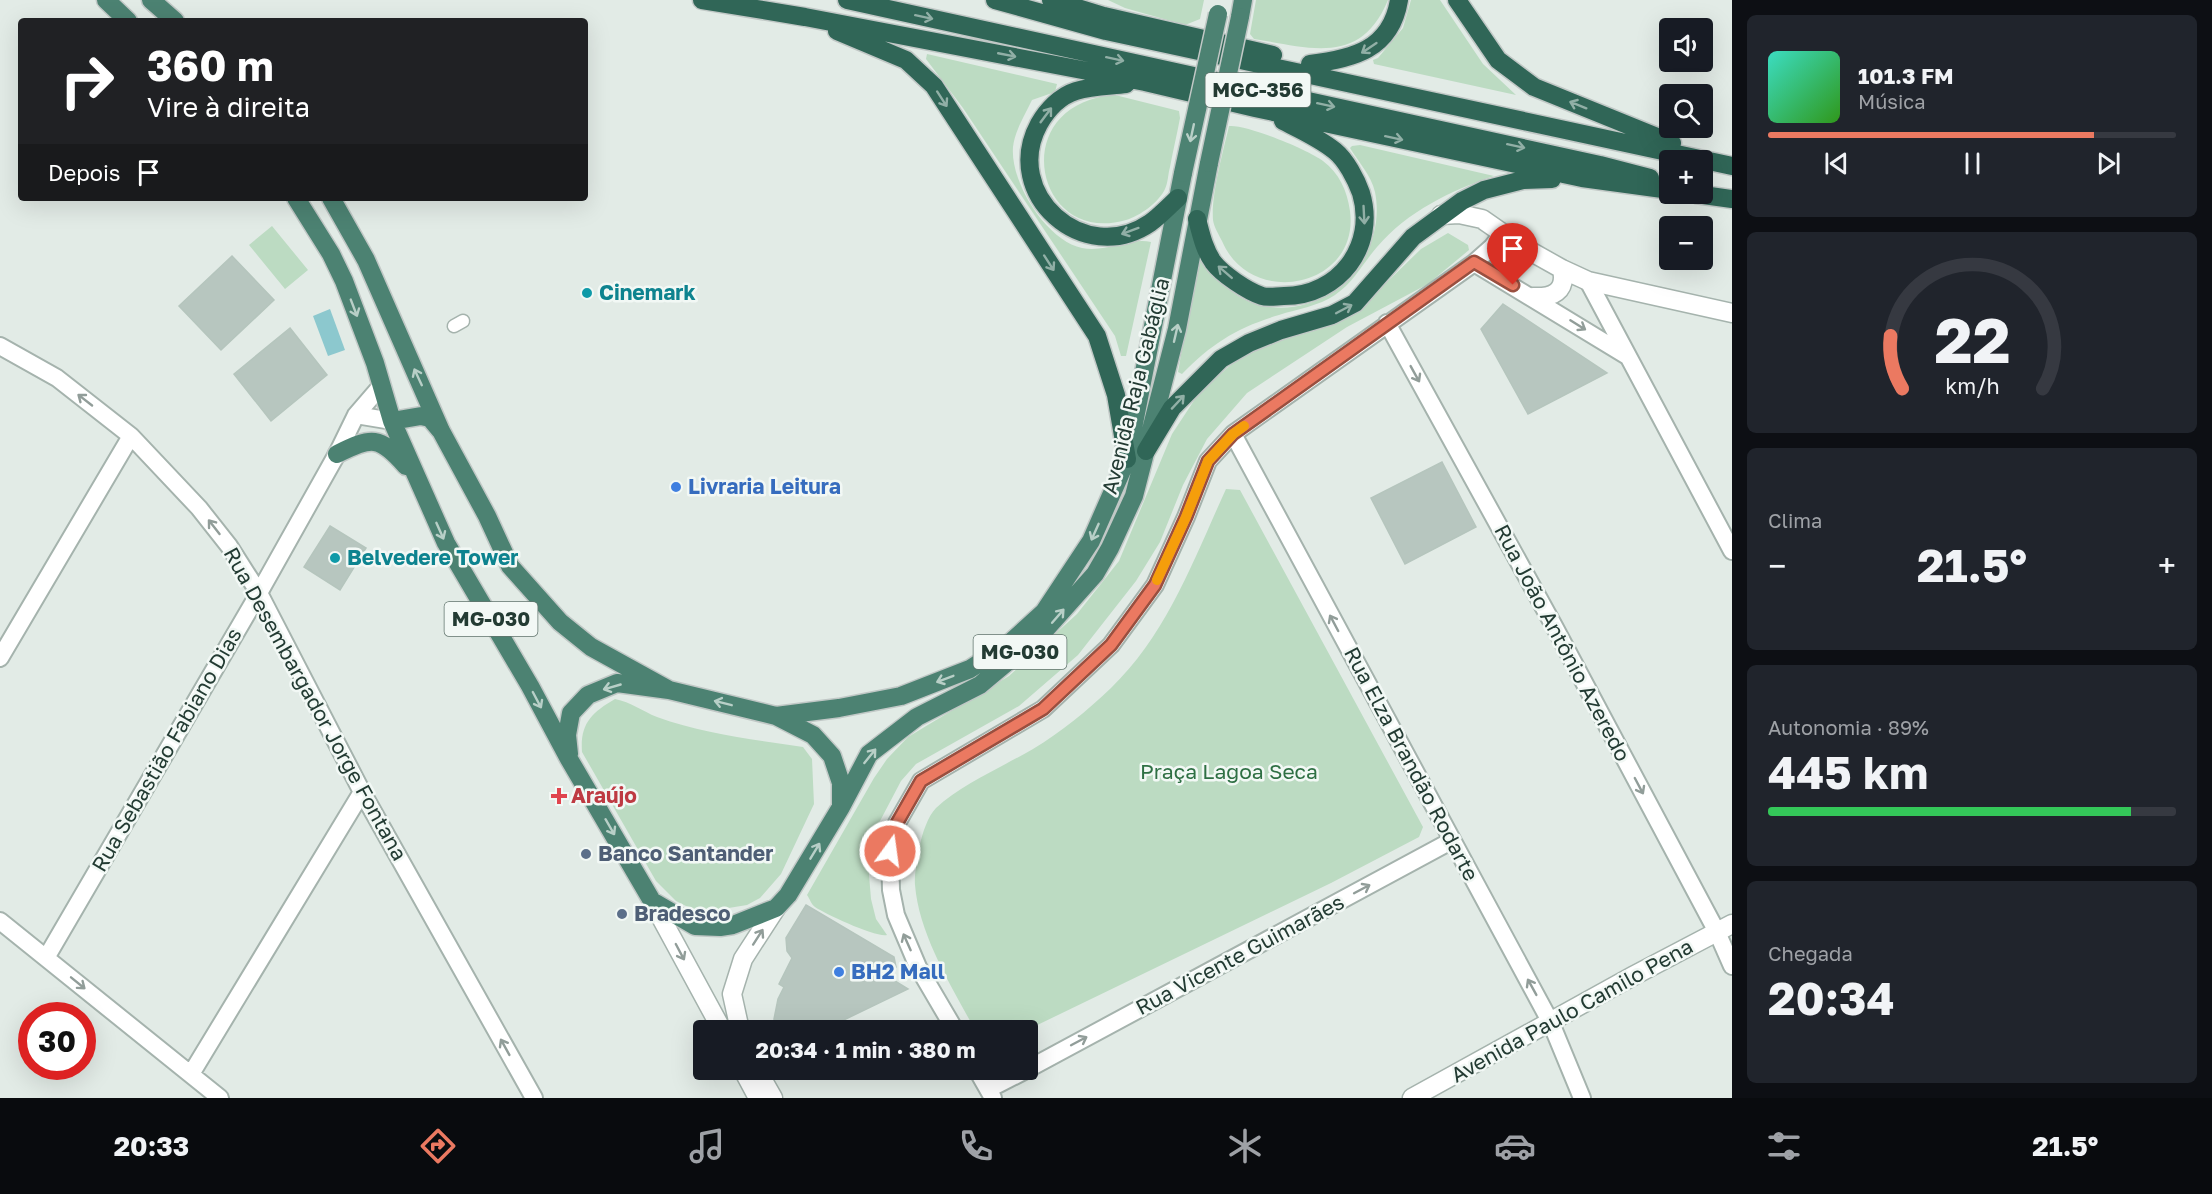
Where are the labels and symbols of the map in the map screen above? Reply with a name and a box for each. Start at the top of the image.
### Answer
one-way arrow [914,12,933,23]
one-way arrow [1361,42,1378,54]
one-way arrow [997,50,1016,61]
one-way arrow [1105,53,1124,65]
road number: MGC-356 [1206,73,1310,107]
one-way arrow [936,91,949,108]
one-way arrow [1570,99,1588,110]
one-way arrow [1315,100,1335,111]
one-way arrow [1039,108,1052,124]
one-way arrow [1186,123,1197,142]
one-way arrow [1384,133,1403,144]
one-way arrow [1506,141,1525,153]
one-way arrow [1359,204,1370,224]
pin [1487,223,1538,285]
one-way arrow [1122,227,1140,238]
one-way arrow [1043,254,1055,270]
one-way arrow [1217,266,1233,279]
street label: Avenida Raja Gabáglia [1096,275,1175,497]
place label: Cinemark [599,279,696,305]
marker: Cinemark [580,286,594,300]
one-way arrow [349,298,360,316]
one-way arrow [1335,303,1353,314]
one-way arrow [1569,320,1586,332]
one-way arrow [1171,324,1182,343]
one-way arrow [1410,366,1422,383]
one-way arrow [412,369,424,387]
one-way arrow [77,394,93,407]
one-way arrow [1171,395,1185,410]
place label: Livraria Leitura [688,473,841,499]
marker: Livraria Leitura [669,480,683,494]
one-way arrow [208,519,221,535]
street label: Rua João Antônio Azeredo [1489,520,1636,765]
one-way arrow [435,521,447,539]
one-way arrow [1089,522,1100,540]
street label: Rua Desembargador Jorge Fontana [219,542,413,865]
place label: Belvedere Tower [347,544,519,570]
marker: Belvedere Tower [328,551,342,565]
road number: MG-030 [444,602,538,636]
one-way arrow [1051,609,1065,624]
one-way arrow [1328,615,1340,632]
street label: Rua Sebastião Fabiano Dias [86,623,247,876]
road number: MG-030 [974,635,1066,669]
street label: Rua Elza Brandão Rodarte [1339,642,1485,885]
one-way arrow [936,674,954,685]
one-way arrow [603,681,622,693]
one-way arrow [531,691,543,708]
one-way arrow [713,696,732,708]
one-way arrow [863,748,876,764]
park label: Praça Lagoa Seca [1140,758,1318,784]
one-way arrow [1634,776,1645,794]
place label: Araújo [571,782,637,808]
marker: Araújo [552,789,566,803]
one-way arrow [604,818,616,835]
position arrow [858,819,922,883]
place label: Banco Santander [598,840,773,866]
one-way arrow [809,843,821,860]
marker: Banco Santander [579,847,593,861]
one-way arrow [1353,883,1370,895]
street label: Rua Vicente Guimarães [1131,888,1348,1020]
place label: Bradesco [634,900,731,926]
marker: Bradesco [615,907,629,921]
one-way arrow [752,929,764,946]
one-way arrow [901,933,912,952]
street label: Avenida Paulo Camilo Pena [1446,933,1697,1088]
one-way arrow [674,943,686,960]
place label: BH2 Mall [851,958,945,984]
marker: BH2 Mall [832,965,846,979]
one-way arrow [70,977,86,990]
one-way arrow [1526,979,1537,997]
speed limit sign: 30 [18,1002,96,1080]
one-way arrow [1070,1035,1087,1047]
one-way arrow [499,1039,511,1056]

